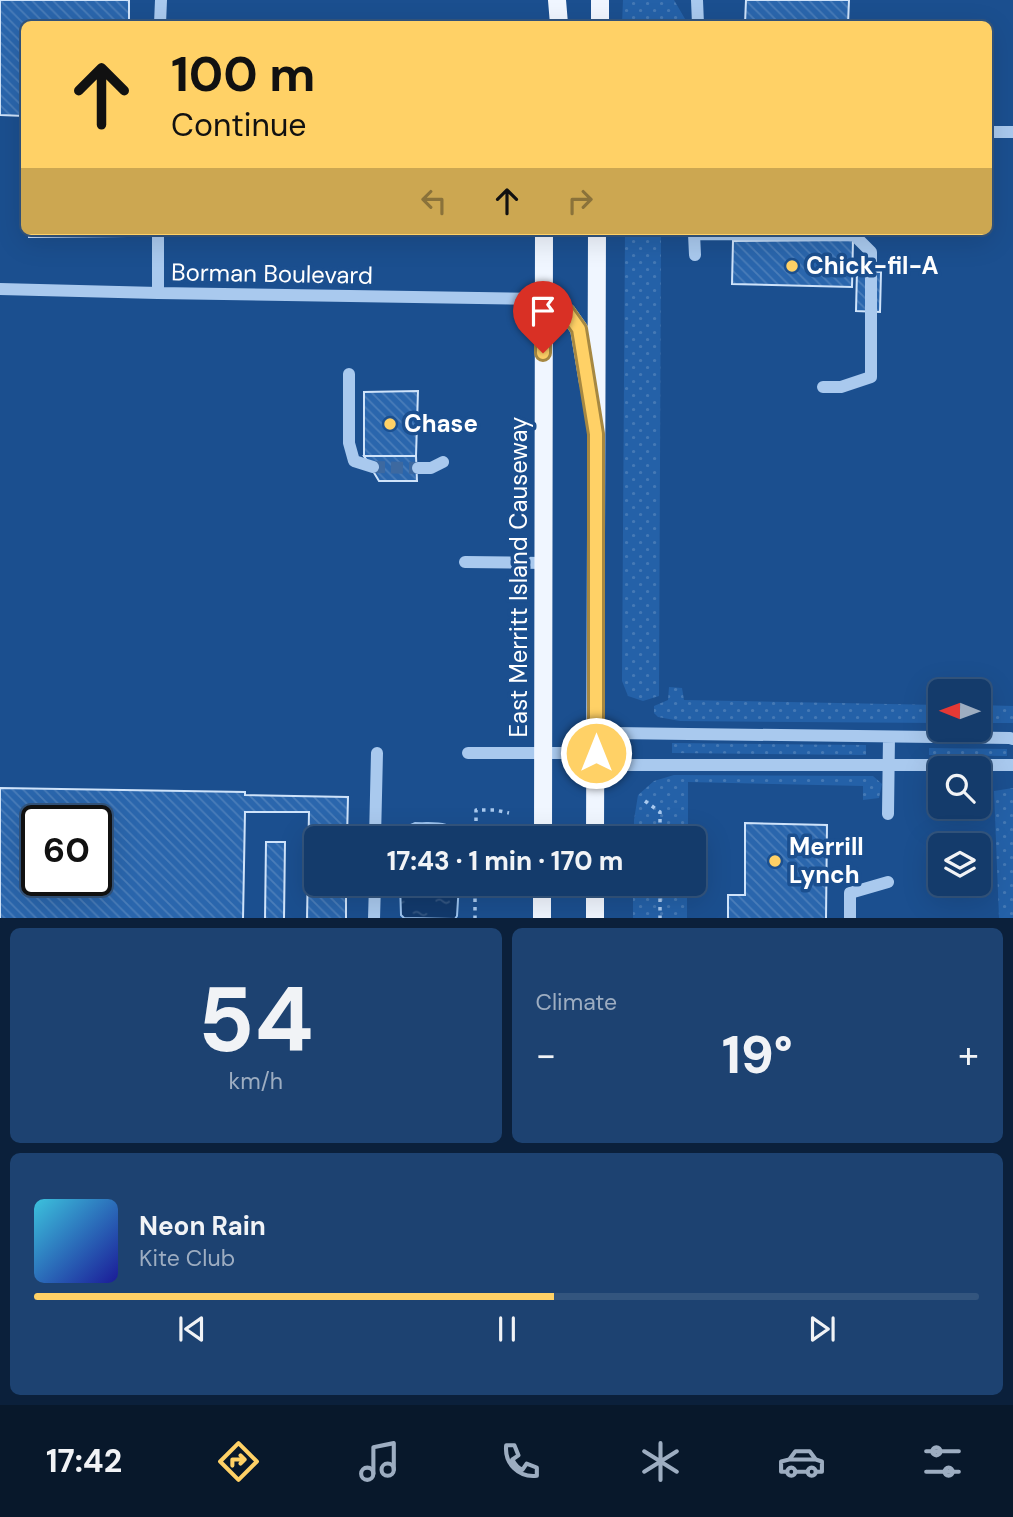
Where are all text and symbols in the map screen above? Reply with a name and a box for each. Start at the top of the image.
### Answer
text: 100 m [171,42,315,106]
icon: ahead [56,49,147,140]
text: Continue [171,104,306,146]
icon: left [415,182,453,220]
icon: ahead [488,182,526,220]
icon: right [561,182,599,220]
place label: Chick-fil-A [806,250,939,281]
street label: Borman Boulevard [171,256,373,291]
marker: Chick-fil-A [784,258,800,274]
pin [513,281,573,353]
icon: arrive [524,292,562,330]
place label: Chase [404,408,478,439]
marker: Chase [382,416,398,432]
street label: East Merritt Island Causeway [503,417,534,737]
north arrow [928,679,990,742]
map controls [928,679,991,896]
position arrow [559,716,633,790]
button: search [928,756,991,819]
speed limit sign: 60 [21,805,112,896]
place label: Merrill Lynch [789,831,864,890]
button: layers [928,833,991,896]
text: 17:43 · 1 min · 170 m [387,844,623,878]
marker: Merrill Lynch [767,853,783,869]
text: 54 [198,961,314,1079]
text: Climate [536,987,617,1017]
text: 19° [722,1021,793,1089]
text: − [536,1030,556,1080]
text: + [958,1030,979,1080]
text: km/h [229,1066,283,1096]
text: Neon Rain [139,1209,266,1243]
text: Kite Club [139,1243,235,1273]
icon: previous [173,1310,211,1348]
icon: pause [488,1310,526,1348]
icon: next [803,1310,841,1348]
icon: directions [214,1437,263,1486]
icon: music [355,1437,404,1486]
icon: phone [496,1437,545,1486]
icon: climate [636,1437,685,1486]
icon: car [777,1437,826,1486]
icon: filters [918,1437,967,1486]
text: 17:42 [46,1440,122,1482]

